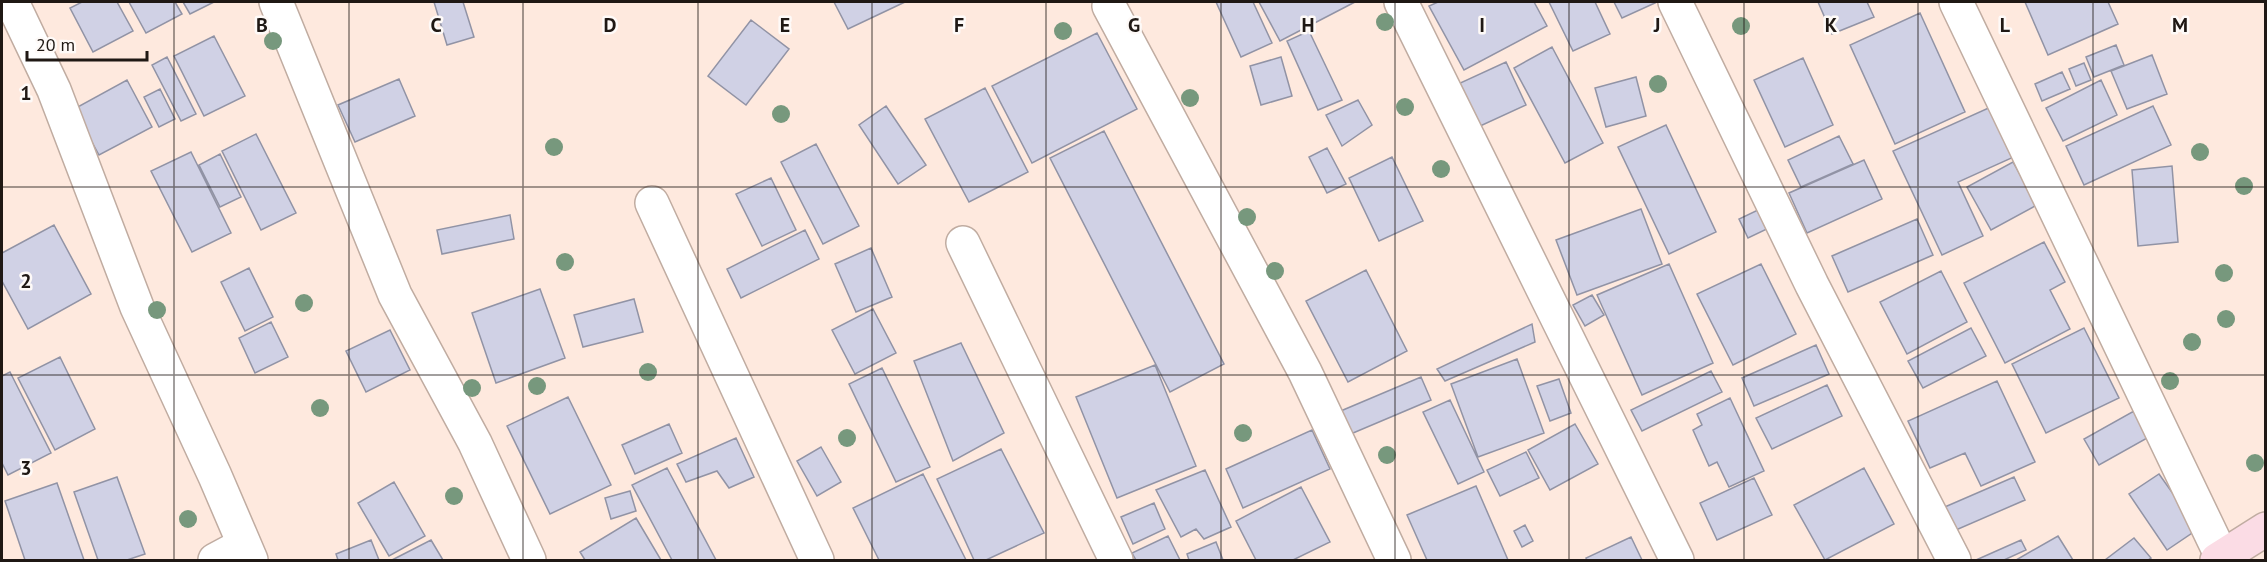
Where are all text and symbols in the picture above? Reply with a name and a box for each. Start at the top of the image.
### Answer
text: B [256,12,268,38]
text: C [430,12,442,38]
text: D [604,12,617,38]
text: E [780,12,790,38]
text: F [954,12,964,38]
text: G [1128,12,1140,38]
text: H [1301,12,1315,38]
text: I [1479,12,1485,38]
text: J [1653,12,1660,38]
text: K [1825,12,1838,38]
text: L [2000,12,2011,38]
text: M [2172,12,2188,38]
scale bar [27,24,147,62]
text: 20 m [36,33,75,56]
text: 1 [20,80,32,106]
text: 2 [20,268,32,294]
text: 3 [20,455,32,481]

